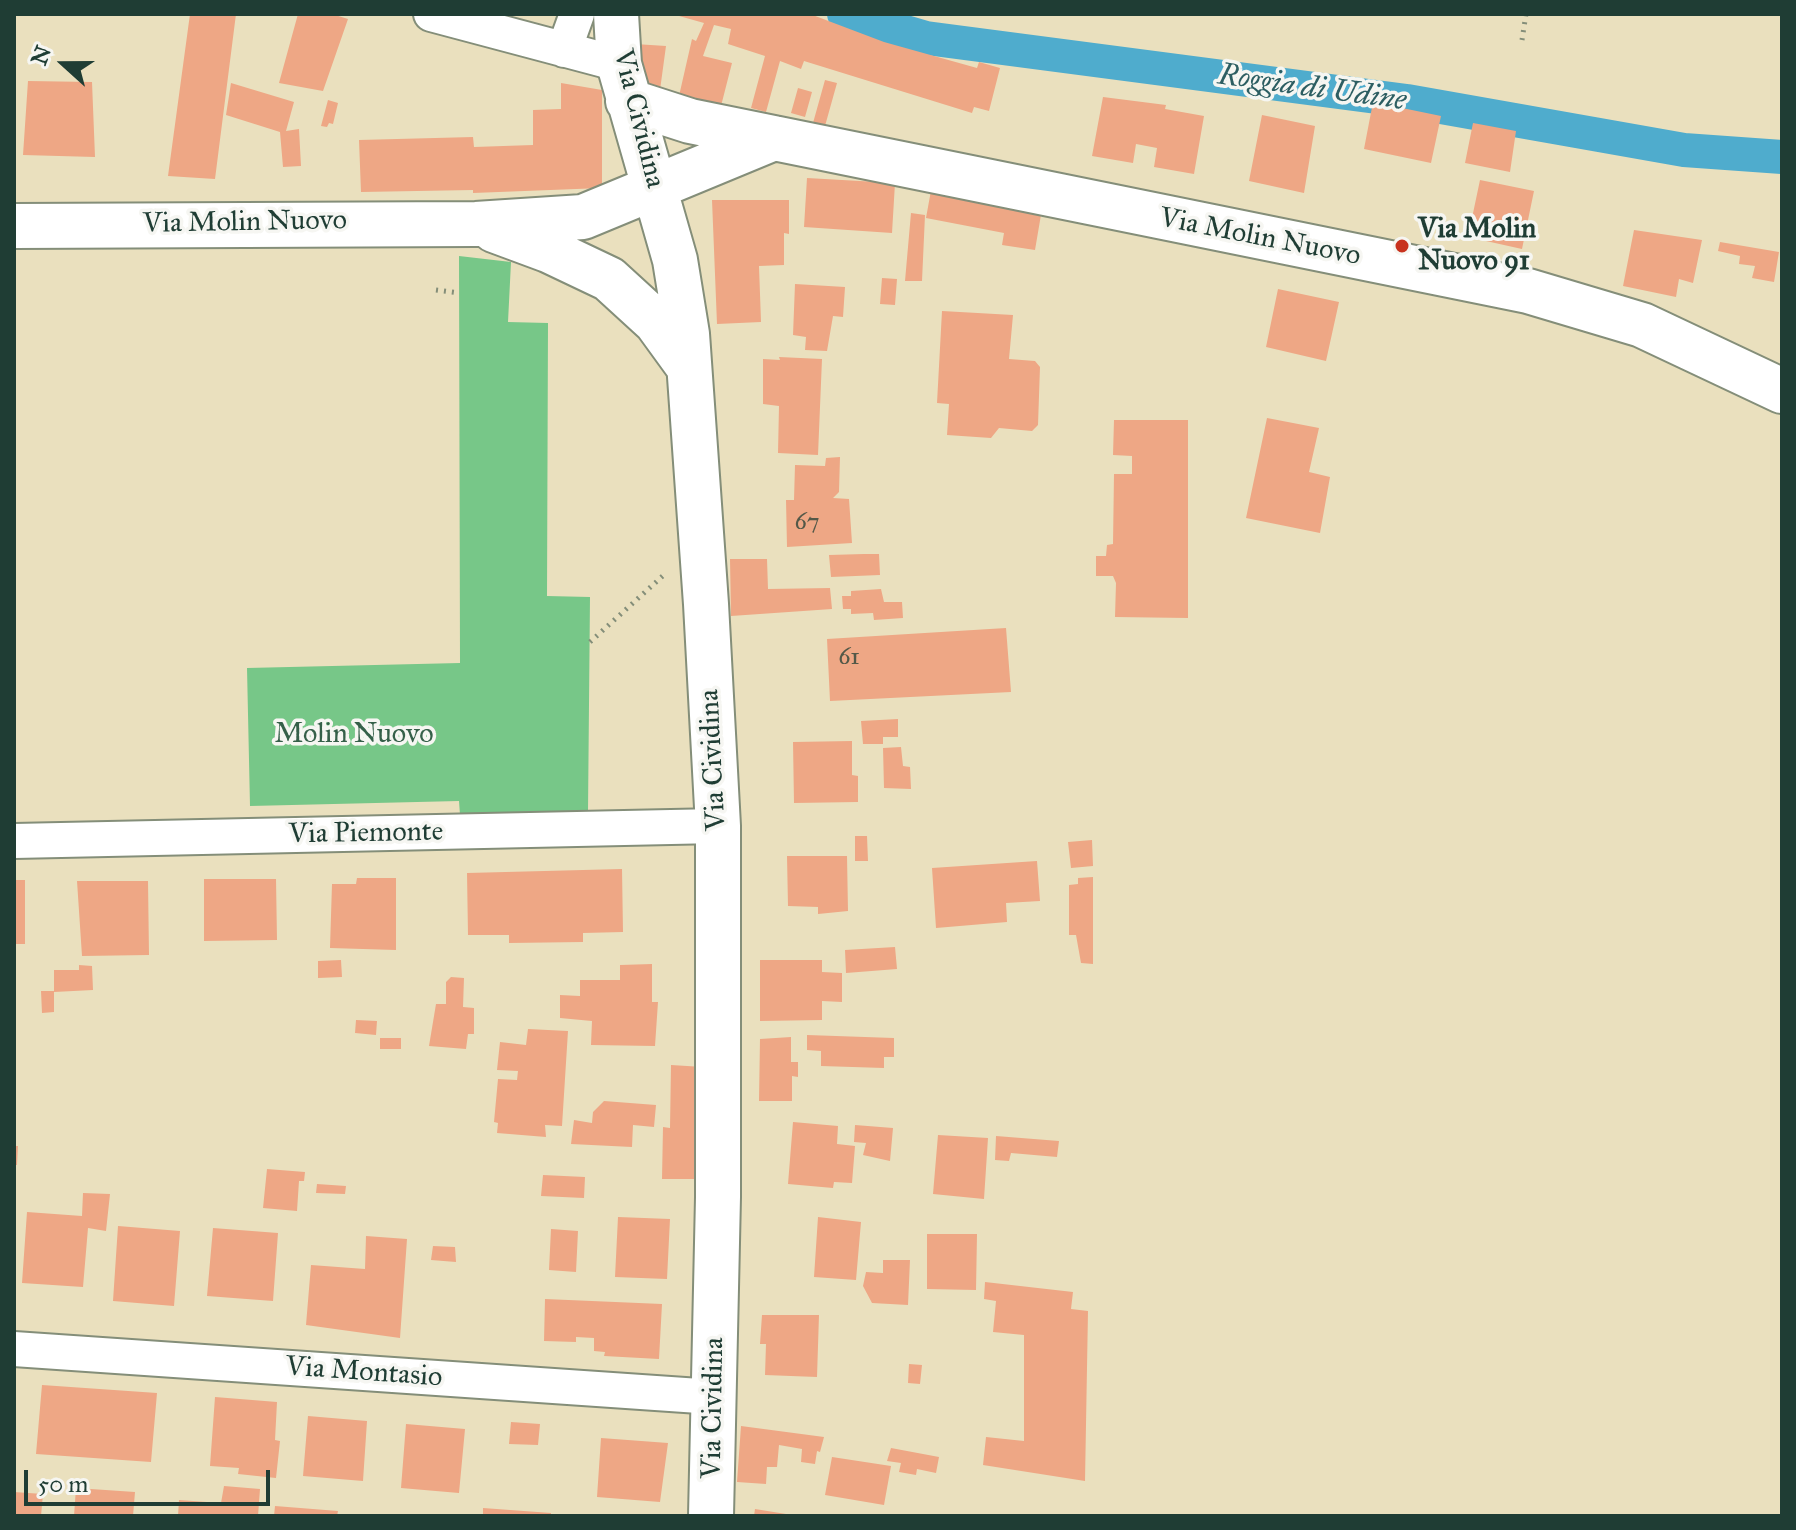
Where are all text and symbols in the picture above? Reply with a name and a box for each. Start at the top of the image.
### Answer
north arrow [24,24,104,104]
text: N [25,42,57,69]
street label: Via Cividina [605,46,671,192]
water label: Roggia di Udine [1216,58,1408,120]
street label: Via Molin Nuovo [1157,202,1363,274]
street label: Via Molin Nuovo [143,204,347,242]
place label: Via Molin Nuovo 91 [1418,213,1536,279]
marker: Via Molin Nuovo 91 [1393,237,1411,255]
house number: 67 [794,509,820,537]
house number: 61 [838,644,860,672]
street label: Via Cividina [694,689,734,831]
park label: Molin Nuovo [274,718,434,752]
street label: Via Piemonte [288,816,444,852]
street label: Via Cividina [696,1337,732,1479]
street label: Via Montasio [285,1351,443,1395]
scale bar [28,1454,274,1504]
text: 50 m [38,1469,88,1499]

